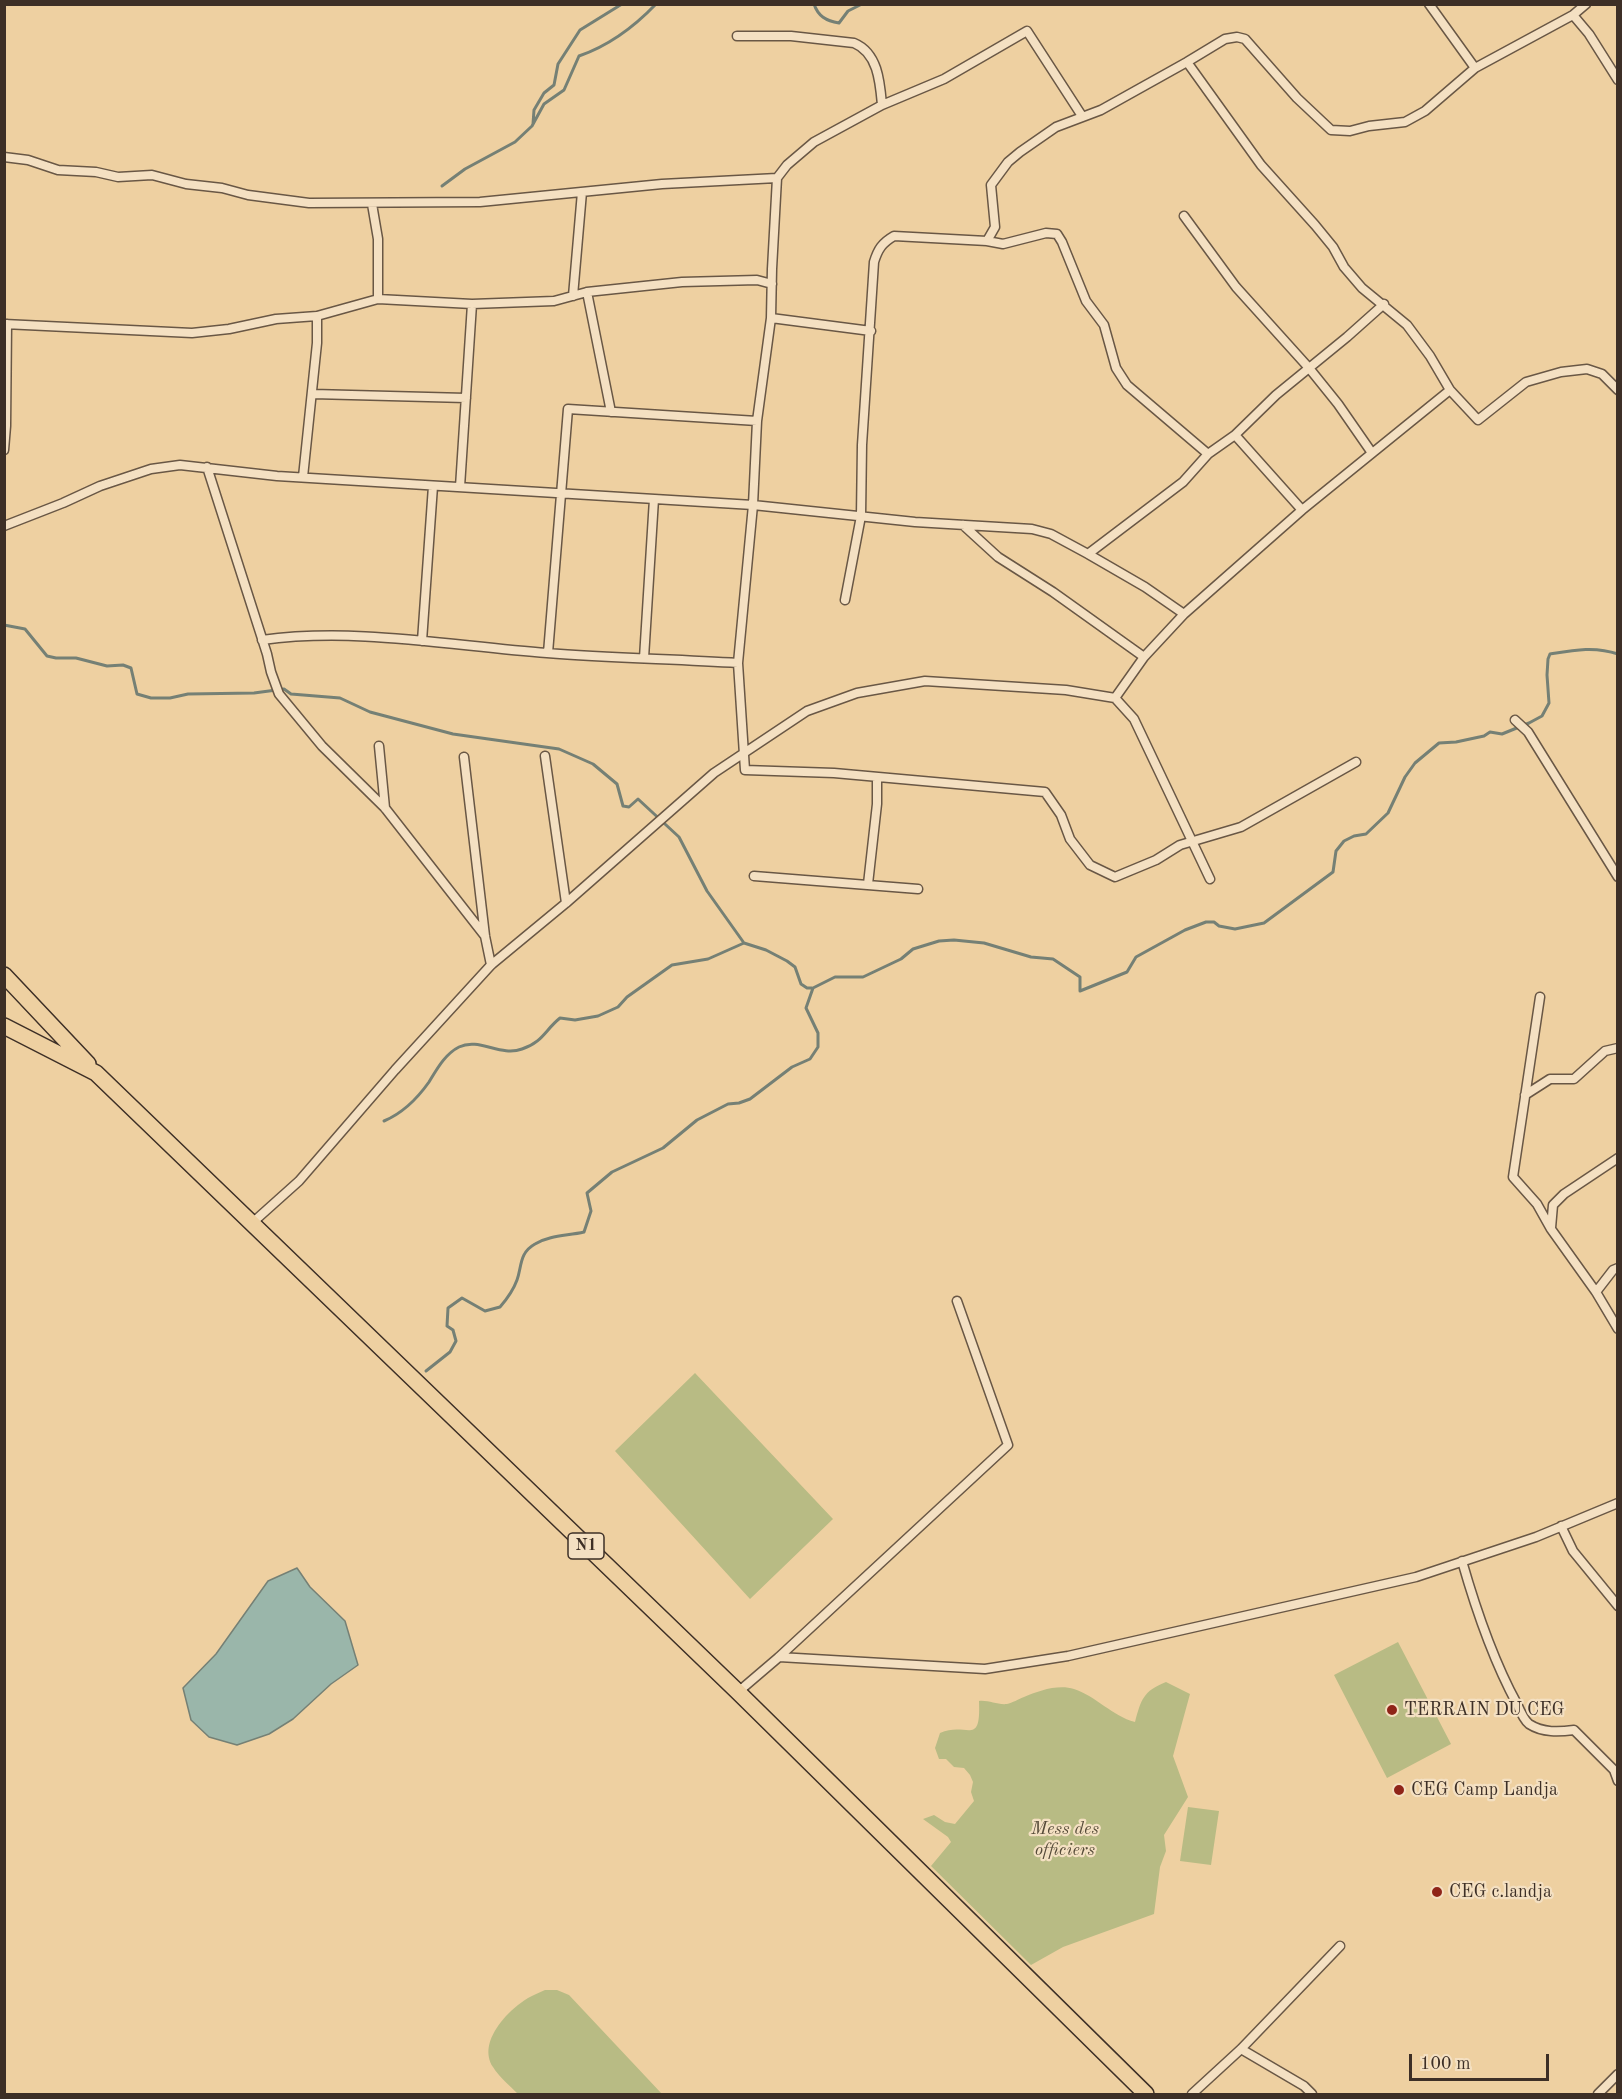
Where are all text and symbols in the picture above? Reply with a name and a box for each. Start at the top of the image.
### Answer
road number: N1 [568,1533,604,1559]
place label: TERRAIN DU CEG [1404,1699,1565,1721]
marker: TERRAIN DU CEG [1385,1703,1399,1717]
place label: CEG Camp Landja [1411,1779,1558,1801]
marker: CEG Camp Landja [1392,1783,1406,1797]
park label: Mess des officiers [1031,1818,1099,1860]
place label: CEG c.landja [1449,1881,1552,1903]
marker: CEG c.landja [1430,1885,1444,1899]
scale bar [1412,2042,1552,2080]
text: 100 m [1420,2055,1471,2073]

